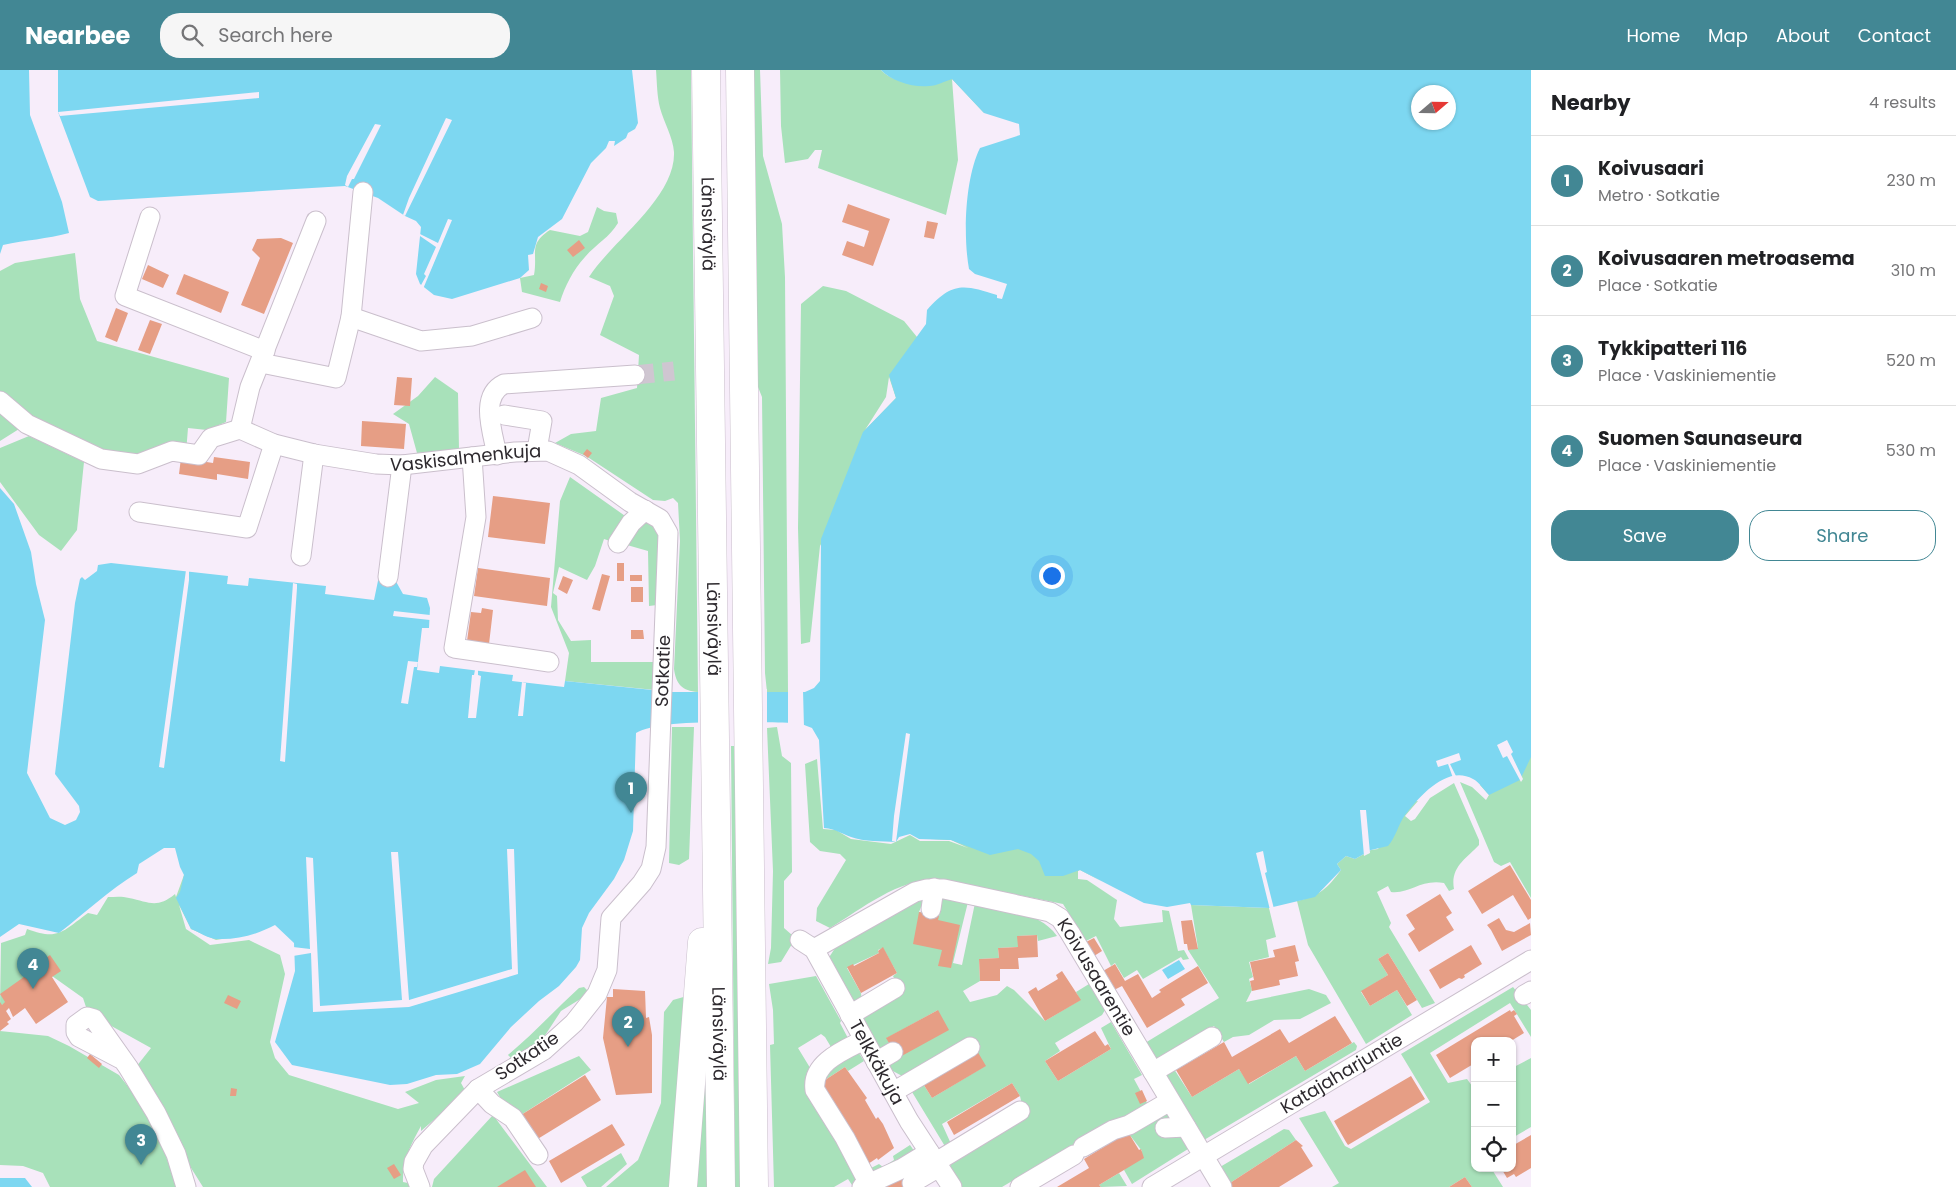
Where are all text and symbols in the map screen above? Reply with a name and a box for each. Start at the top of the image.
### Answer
search box [160,13,510,58]
text: Nearbee [25,19,130,52]
icon: search [178,21,206,49]
text: Search here [218,22,333,49]
text: Home [1626,23,1680,48]
text: Map [1708,23,1748,48]
text: About [1776,23,1830,48]
text: Contact [1858,23,1931,48]
north arrow [1411,85,1456,130]
text: Nearby [1551,88,1631,117]
text: 4 results [1869,91,1936,114]
text: Koivusaari [1598,155,1704,182]
text: 1 [1564,169,1570,192]
text: 230 m [1887,169,1936,192]
street label: Länsiväylä [695,177,722,271]
text: Metro · Sotkatie [1598,184,1720,207]
text: Koivusaaren metroasema [1598,245,1855,272]
text: 2 [1562,259,1572,282]
text: 310 m [1891,259,1936,282]
text: Place · Sotkatie [1598,274,1718,297]
text: Tykkipatteri 116 [1598,335,1747,362]
text: 3 [1562,349,1572,372]
text: 520 m [1886,349,1936,372]
text: Place · Vaskiniementie [1598,364,1776,387]
text: Suomen Saunaseura [1598,425,1803,452]
street label: Vaskisalmenkuja [389,438,541,477]
text: 4 [1562,439,1572,462]
text: 530 m [1886,439,1936,462]
text: Place · Vaskiniementie [1598,454,1776,477]
button: Save [1551,510,1739,561]
button: Share [1749,510,1936,561]
your location [1039,563,1065,589]
street label: Länsiväylä [701,582,727,676]
street label: Sotkatie [649,634,676,708]
pin: 1 [615,772,647,813]
street label: Koivusaarentie [1051,913,1142,1041]
pin: 4 [17,948,49,989]
street label: Länsiväylä [706,987,733,1081]
pin: 2 [612,1006,644,1047]
street label: Telkkäkuja [843,1015,911,1109]
street label: Sotkatie [490,1025,564,1086]
street label: Katajaharjuntie [1276,1027,1407,1119]
map controls [1471,1037,1516,1172]
button: + [1471,1037,1516,1082]
button: − [1471,1082,1516,1127]
pin: 3 [125,1124,157,1165]
button: locate [1471,1127,1516,1172]

